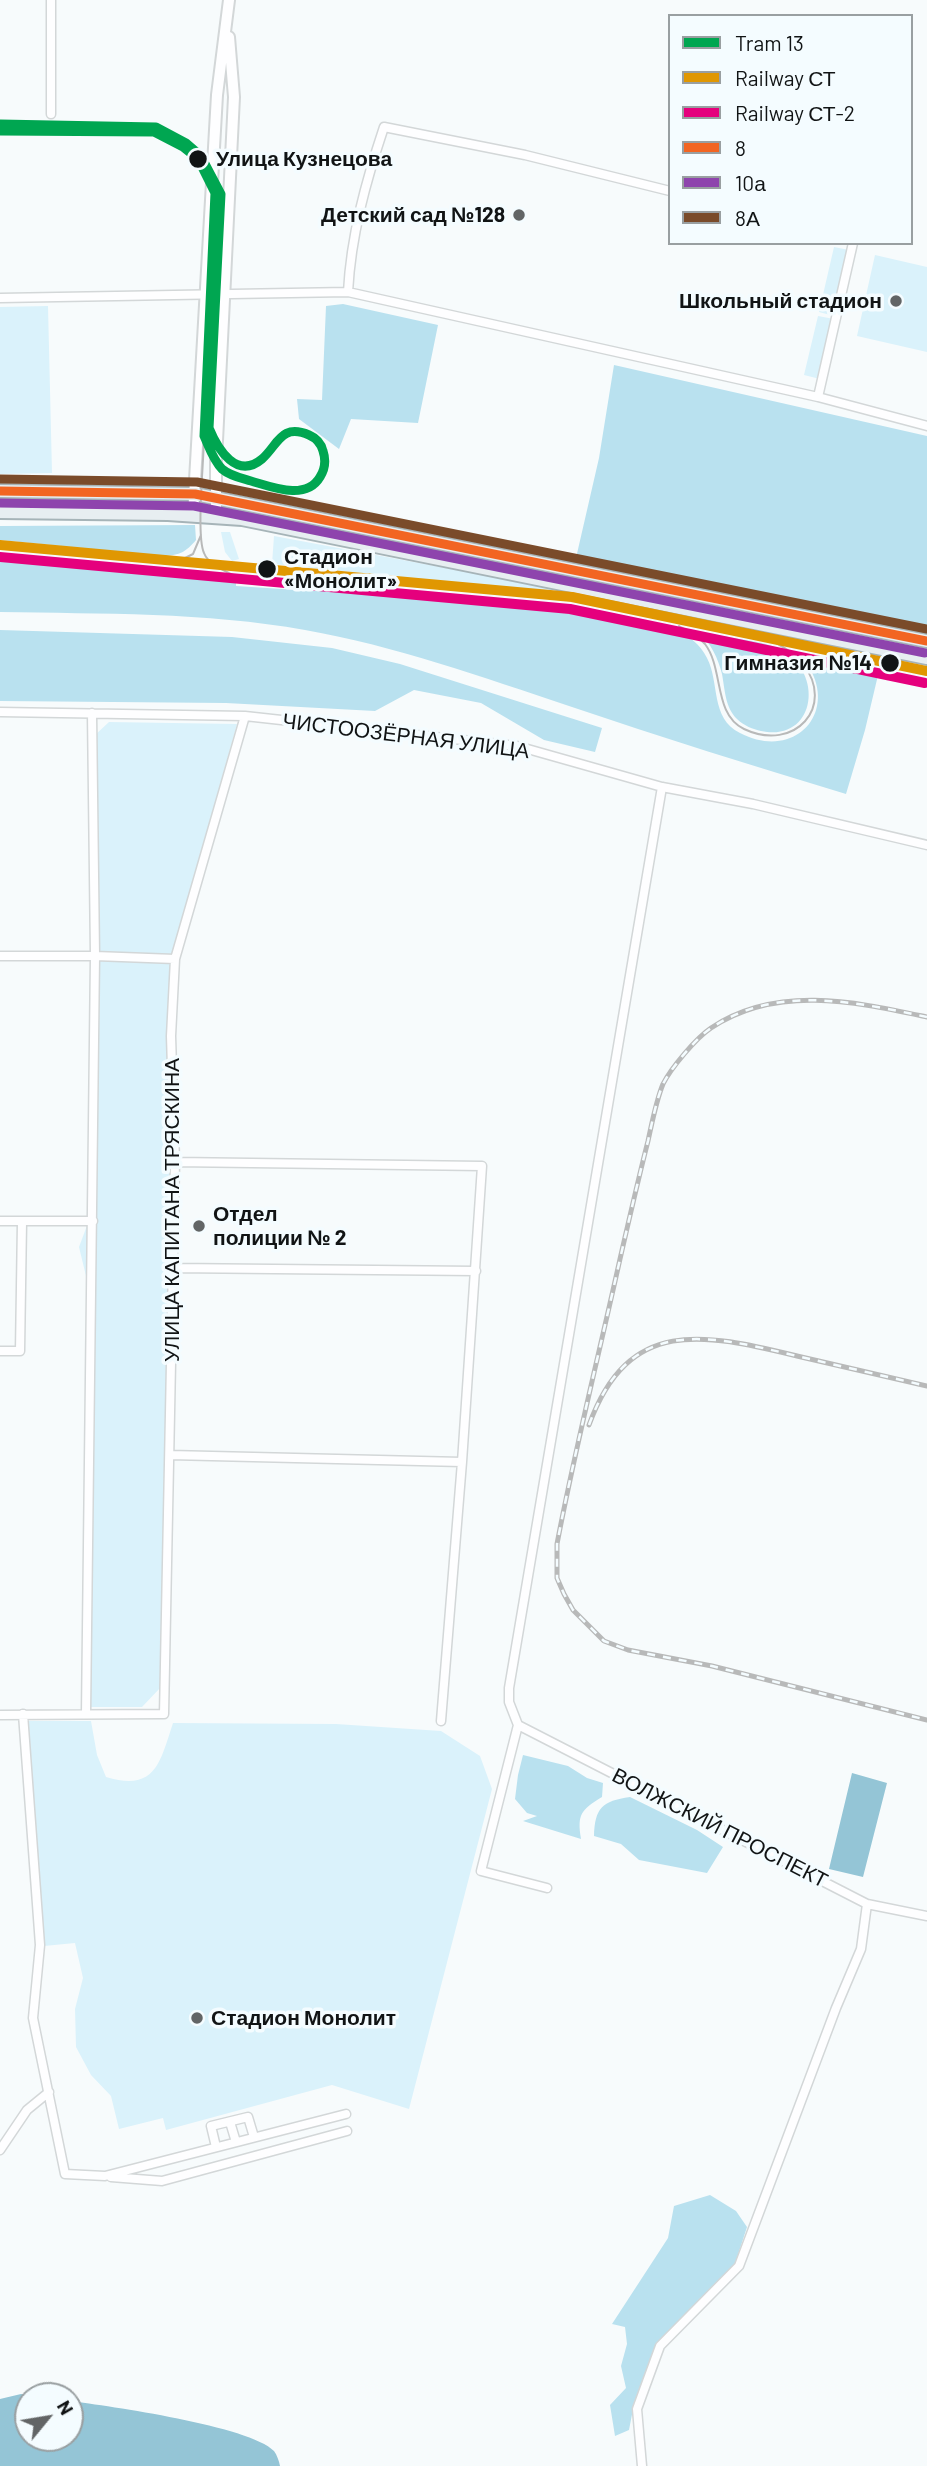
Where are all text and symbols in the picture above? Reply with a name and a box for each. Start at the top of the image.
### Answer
legend [668,14,913,245]
text: Tram 13 [735,30,804,55]
text: Railway СТ [735,65,835,90]
text: Railway СТ-2 [735,100,855,125]
text: 8 [735,135,746,160]
place label: Улица Кузнецова [216,146,392,172]
marker: Улица Кузнецова [187,148,209,170]
text: 10а [735,170,766,195]
place label: Детский сад №128 [321,202,505,228]
text: 8А [735,205,760,230]
marker: Детский сад №128 [511,207,527,223]
place label: Школьный стадион [679,288,882,314]
marker: Школьный стадион [888,293,904,309]
place label: Стадион «Монолит» [284,544,397,594]
marker: Стадион «Монолит» [256,558,278,580]
place label: Гимназия №14 [724,650,872,676]
marker: Гимназия №14 [879,652,901,674]
street label: ЧИСТООЗЁРНАЯ УЛИЦА [281,708,531,764]
street label: УЛИЦА КАПИТАНА ТРЯСКИНА [159,1058,185,1362]
place label: Отдел полиции № 2 [213,1201,347,1251]
marker: Отдел полиции № 2 [191,1218,207,1234]
street label: ВОЛЖСКИЙ ПРОСПЕКТ [608,1763,832,1893]
place label: Стадион Монолит [211,2005,396,2031]
marker: Стадион Монолит [189,2010,205,2026]
north arrow [14,2382,84,2452]
text: N [53,2396,79,2418]

